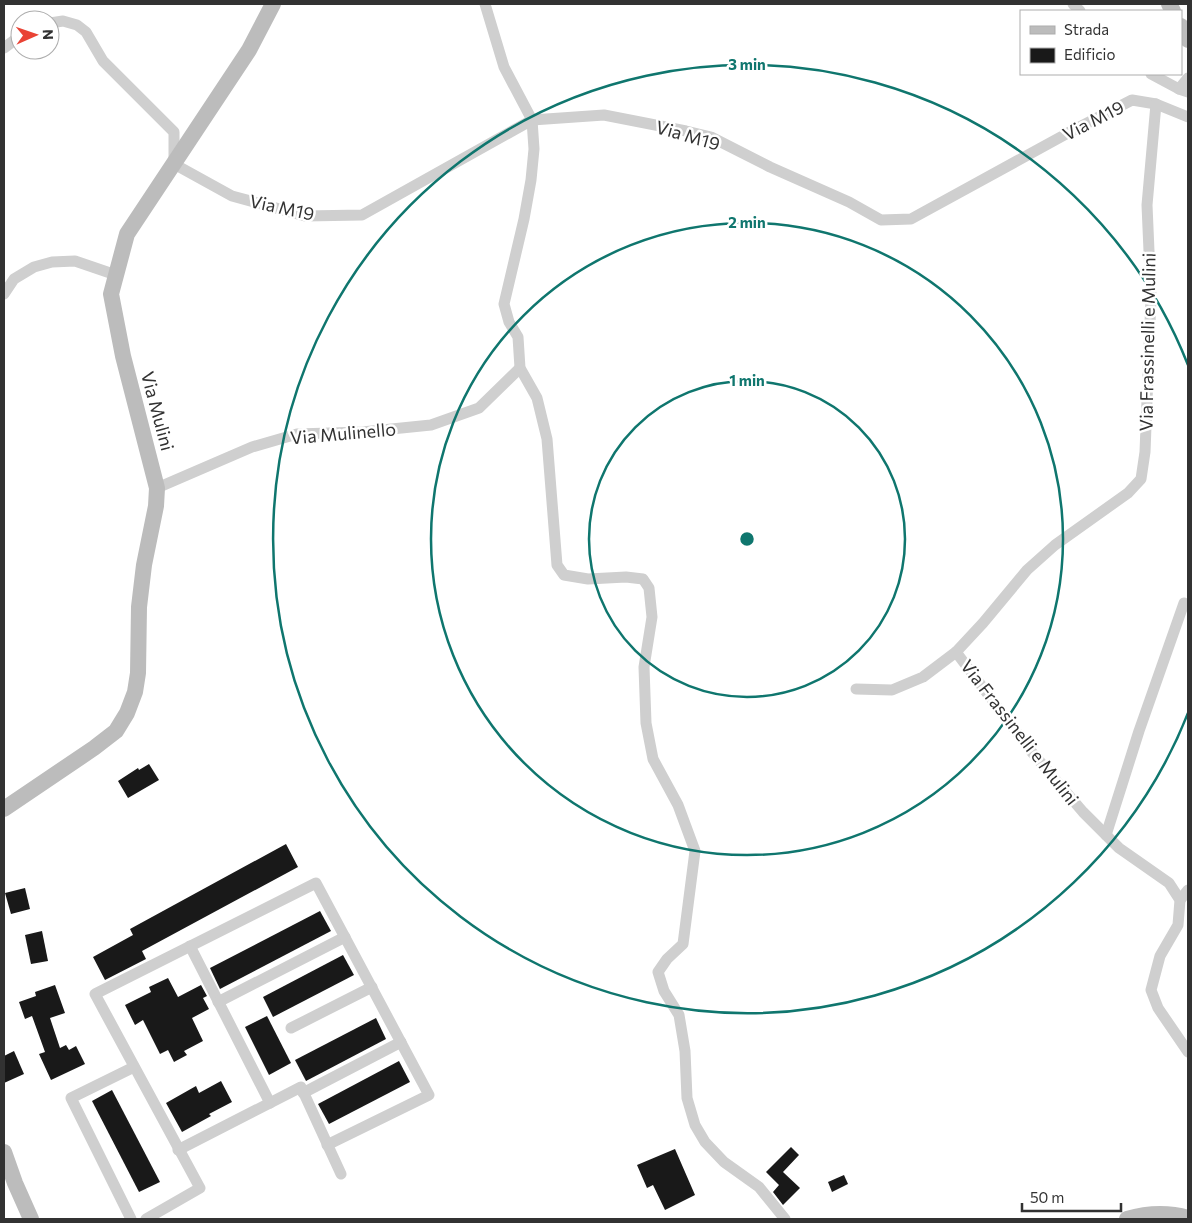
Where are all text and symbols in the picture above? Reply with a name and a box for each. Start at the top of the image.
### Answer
north arrow [10,10,60,60]
legend [1020,10,1182,75]
text: Strada [1064,20,1109,38]
text: N [40,29,57,40]
text: Edificio [1064,45,1115,63]
text: 3 min [728,55,766,73]
street label: Via M19 [1059,95,1127,145]
street label: Via M19 [653,115,723,155]
street label: Via M19 [248,189,316,225]
text: 2 min [728,213,766,231]
street label: Via Frassinelli e Mulini [1134,252,1160,432]
street label: Via Mulini [137,369,179,453]
text: 1 min [729,371,765,389]
street label: Via Mulinello [289,417,397,449]
centre of rings [738,530,756,548]
street label: Via Frassinelli e Mulini [956,655,1084,809]
scale bar [1022,1180,1121,1212]
text: 50 m [1030,1188,1064,1206]

